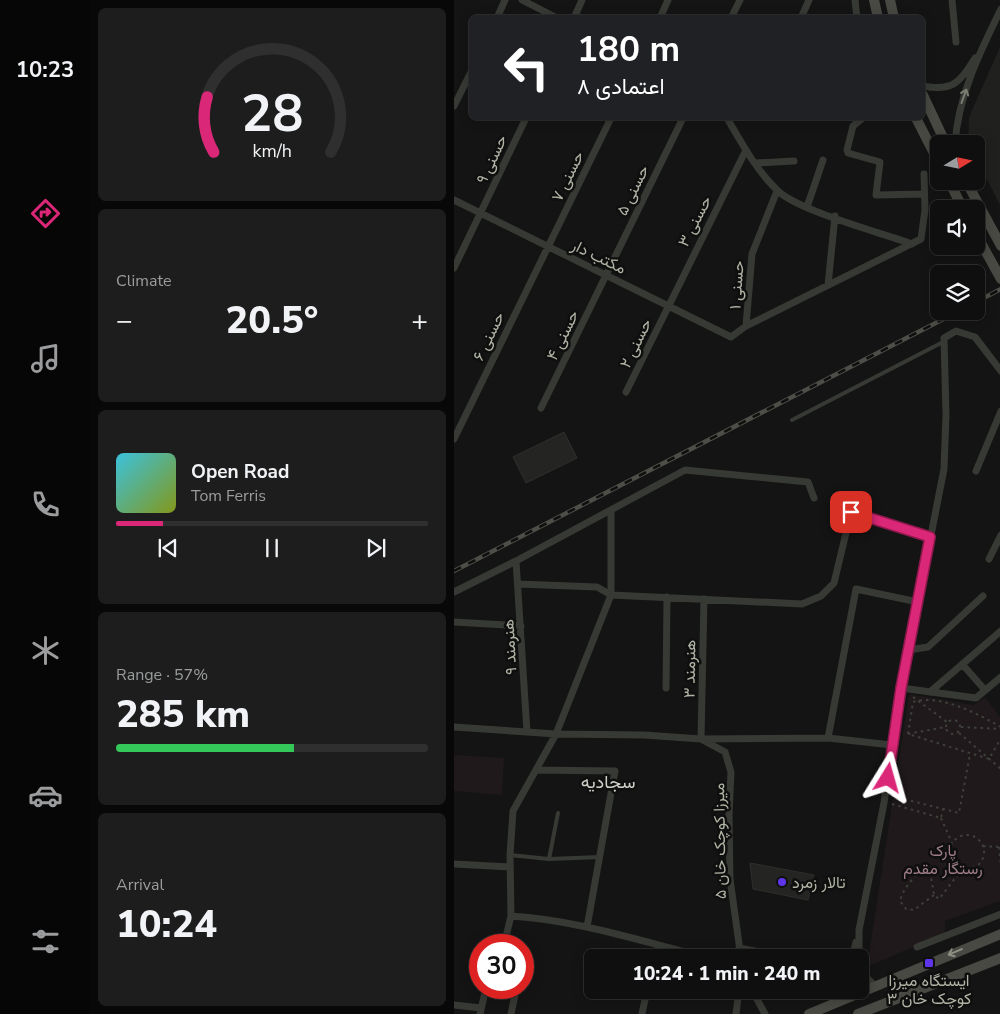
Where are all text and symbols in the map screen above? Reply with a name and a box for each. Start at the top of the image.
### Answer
text: 180 m [577,26,680,73]
icon: left [494,35,559,100]
text: 10:23 [16,55,74,85]
text: اعتمادی ۸ [577,72,665,102]
text: 28 [241,78,303,149]
one-way arrow [960,89,969,104]
street label: حسنی ۹ [471,131,513,188]
north arrow [930,135,985,190]
map controls [930,135,985,320]
text: km/h [252,139,292,163]
street label: حسنی ۷ [546,147,590,205]
street label: حسنی ۵ [611,161,655,219]
street label: حسنی ۳ [673,192,717,251]
icon: directions [28,196,63,231]
button: sound [930,200,985,255]
street label: مکتب دار [567,234,630,280]
street label: حسنی ۱ [724,260,750,310]
button: layers [930,265,985,320]
text: Climate [116,270,171,292]
text: 20.5° [226,295,318,346]
text: − [116,302,133,340]
text: + [411,302,428,340]
street label: حسنی ۴ [541,306,585,364]
street label: حسنی ۶ [468,308,510,365]
street label: حسنی ۲ [615,315,657,372]
icon: music [28,341,63,376]
text: Open Road [191,459,289,485]
text: Tom Ferris [191,485,266,507]
icon: phone [28,487,63,522]
pin [830,491,872,533]
icon: arrive [837,498,865,526]
icon: previous [154,534,182,562]
icon: pause [258,534,286,562]
icon: next [362,534,390,562]
street label: هنرمند ۹ [498,619,522,675]
icon: climate [28,633,63,668]
street label: هنرمند ۳ [678,640,702,698]
text: Range · 57% [116,664,208,686]
text: 285 km [116,689,250,740]
position arrow [861,751,913,803]
district label: سجادیه [581,770,635,794]
icon: car [28,778,63,813]
street label: میرزا کوچک خان ۵ [708,783,732,899]
park label: پارک رستگار مقدم [903,840,983,880]
place label: تالار زمرد [792,872,846,894]
text: Arrival [116,874,164,896]
marker: تالار زمرد [776,876,788,888]
text: 10:24 [116,899,217,950]
icon: filters [28,924,63,959]
speed limit sign: 30 [469,934,534,999]
one-way arrow [948,948,963,958]
marker: ایستگاه میرزا کوچک خان ۳ [923,957,935,969]
text: 10:24 · 1 min · 240 m [633,961,820,987]
place label: ایستگاه میرزا کوچک خان ۳ [887,970,971,1010]

